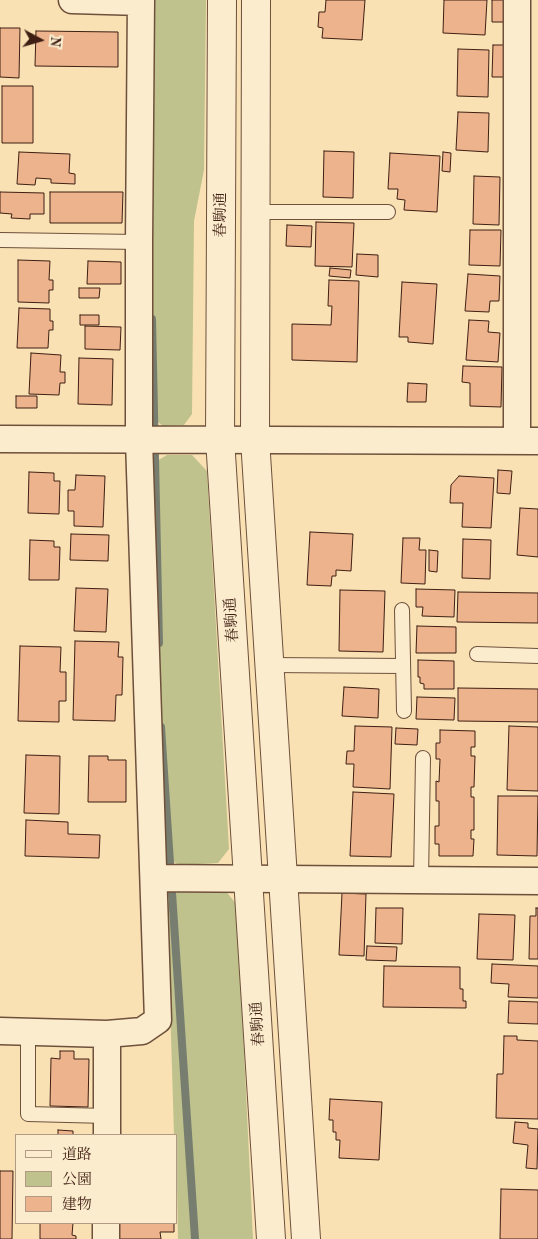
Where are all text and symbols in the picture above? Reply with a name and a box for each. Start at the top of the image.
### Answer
north arrow [15,15,65,65]
text: N [47,36,62,48]
street label: 春駒通 [212,193,230,237]
street label: 春駒通 [221,597,243,643]
street label: 春駒通 [247,1001,269,1047]
legend [15,1134,178,1224]
text: 道路 [62,1148,92,1163]
text: 公園 [62,1173,92,1188]
text: 建物 [62,1198,92,1213]

